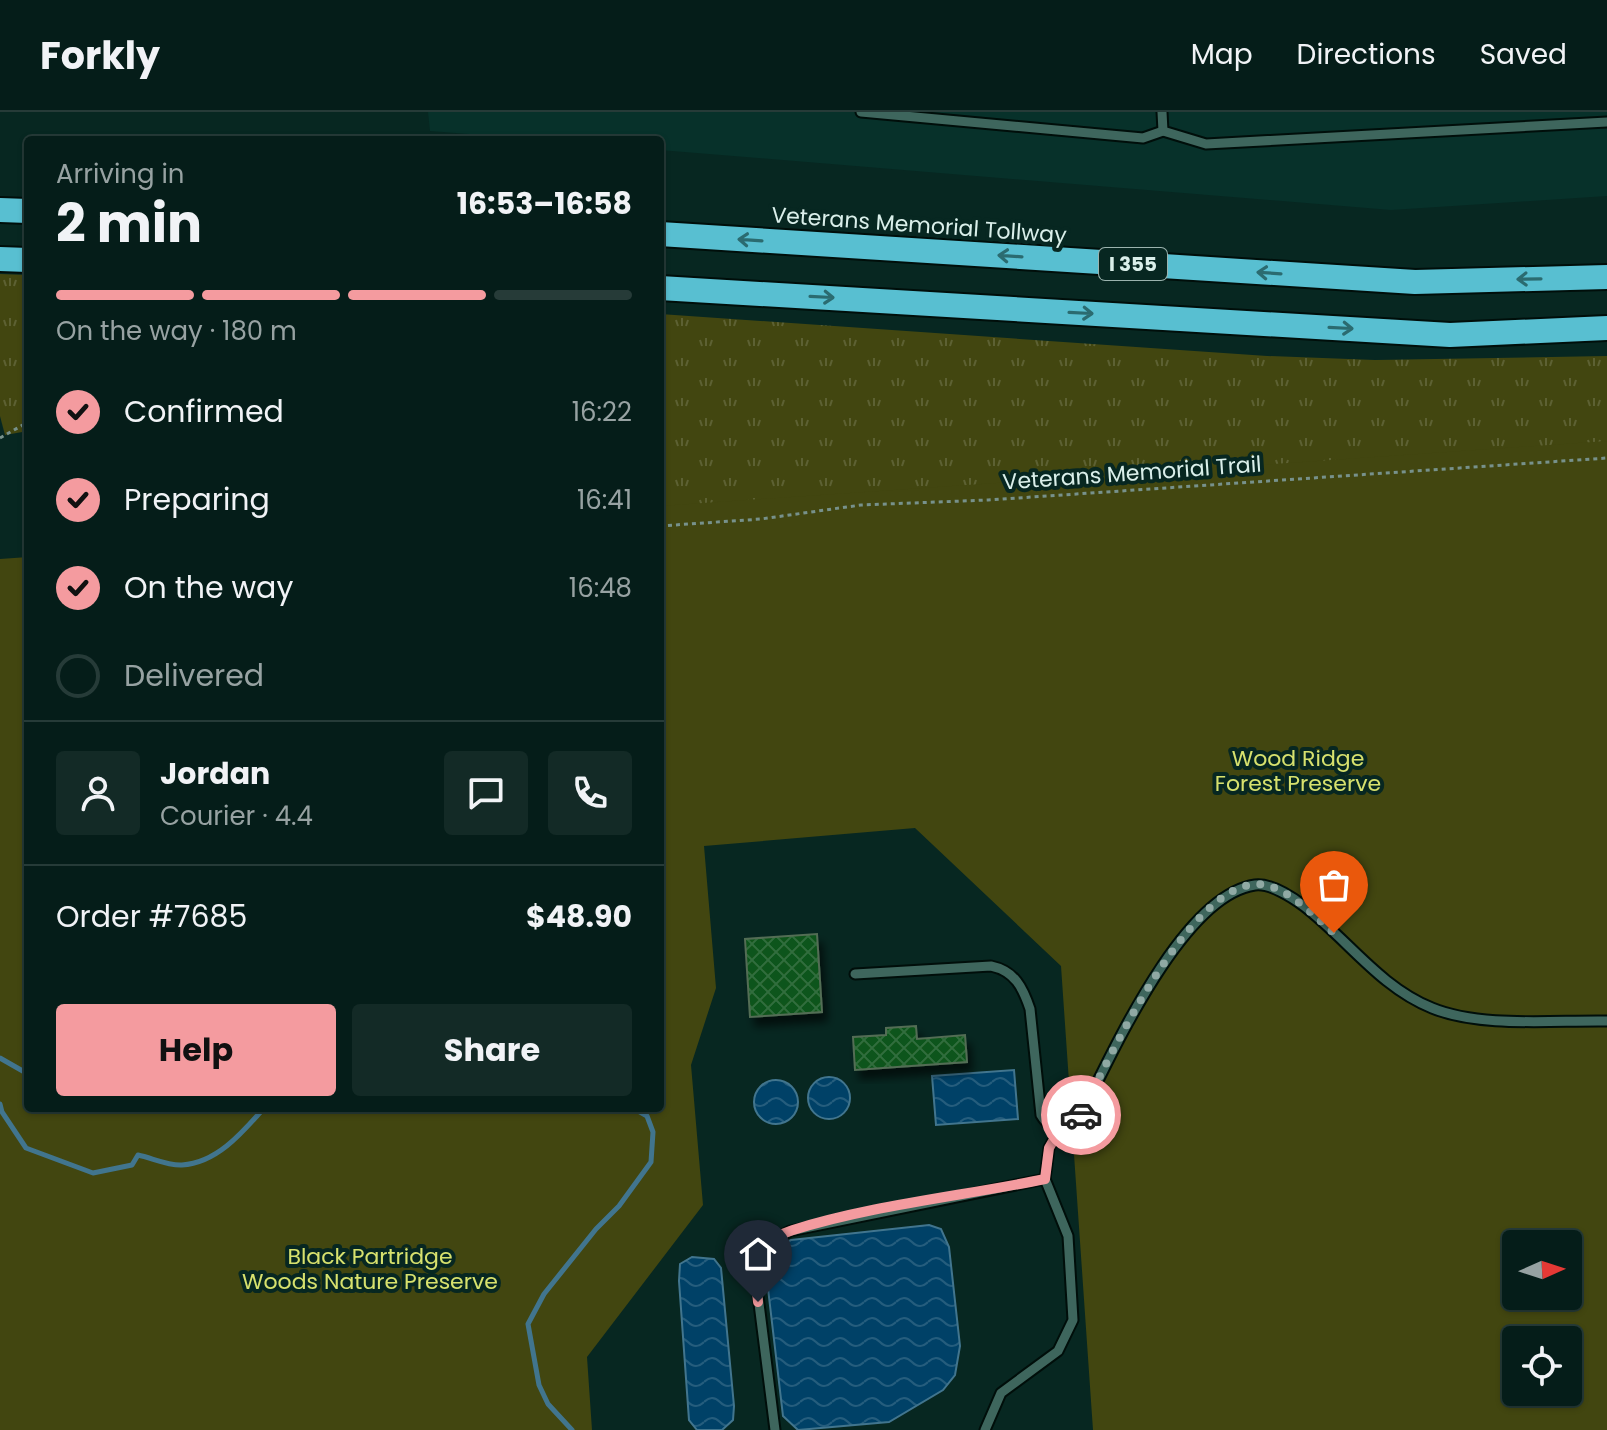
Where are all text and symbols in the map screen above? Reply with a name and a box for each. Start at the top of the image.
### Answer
text: Forkly [40,29,160,82]
text: Map [1191,35,1253,74]
text: Directions [1297,35,1436,74]
text: Saved [1480,35,1567,74]
text: Arriving in [56,156,185,192]
text: 16:53–16:58 [457,182,632,225]
text: 2 min [56,187,202,260]
street label: Veterans Memorial Tollway [770,199,1068,251]
one-way arrow [737,232,764,247]
road number: I 355 [1099,248,1167,280]
one-way arrow [997,249,1024,264]
one-way arrow [1256,265,1283,280]
one-way arrow [1516,272,1543,287]
one-way arrow [808,290,835,305]
one-way arrow [1067,306,1094,321]
text: On the way · 180 m [56,313,297,349]
one-way arrow [1327,321,1354,336]
icon: check [56,390,100,434]
text: Confirmed [124,390,284,433]
text: 16:22 [572,394,632,430]
street label: Veterans Memorial Trail [1001,448,1263,498]
icon: check [56,478,100,522]
text: Preparing [124,478,270,521]
text: 16:41 [577,482,632,518]
icon: check [56,566,100,610]
text: On the way [124,566,293,609]
text: 16:48 [569,570,632,606]
text: Delivered [124,654,264,697]
park label: Wood Ridge Forest Preserve [1215,743,1381,799]
button: person [56,751,140,835]
button: chat [444,751,528,835]
button: phone [548,751,632,835]
text: Jordan [160,752,270,795]
text: Courier · 4.4 [160,798,313,834]
pin [1300,851,1368,933]
icon: bag [1312,863,1356,907]
text: Order #7685 [56,895,247,938]
text: $48.90 [526,895,632,938]
button: Help [56,1004,336,1096]
button: Share [352,1004,632,1096]
courier [1041,1075,1121,1155]
icon: car [1059,1093,1103,1137]
pin [724,1220,792,1302]
north arrow [1502,1230,1582,1310]
map controls [1502,1230,1582,1406]
icon: home [736,1232,780,1276]
park label: Black Partridge Woods Nature Preserve [242,1241,498,1297]
button: locate [1502,1326,1582,1406]

